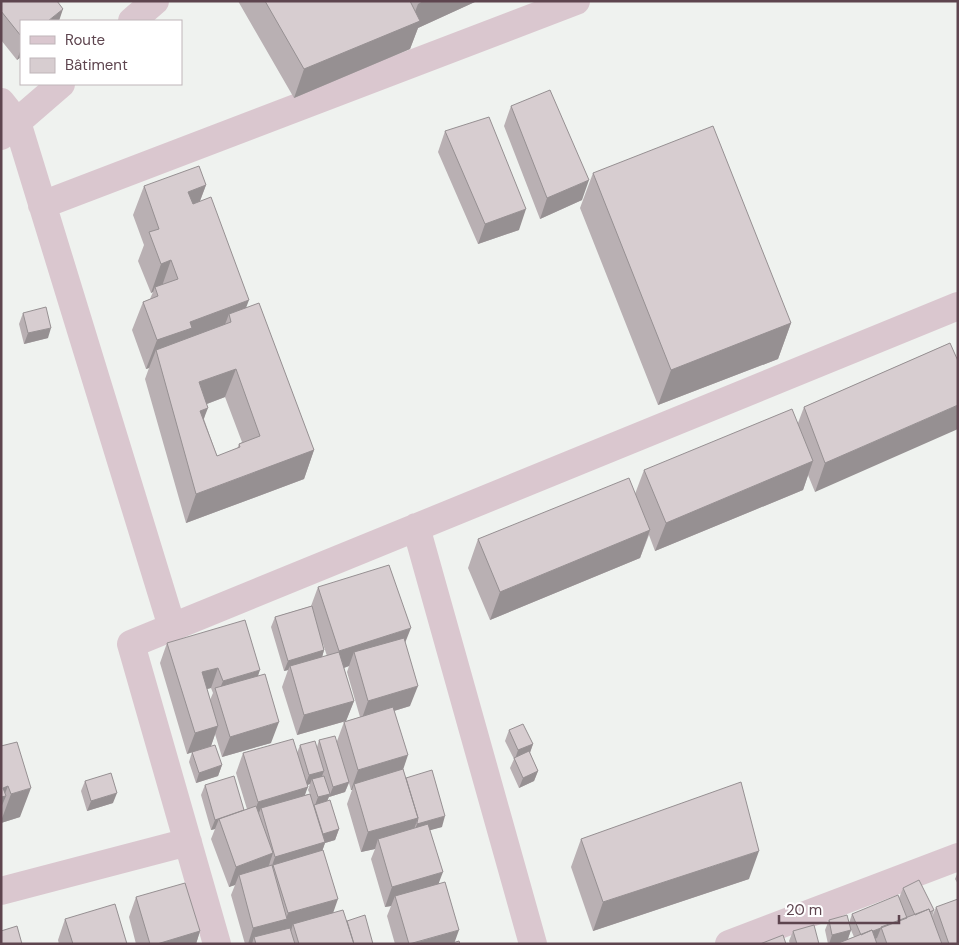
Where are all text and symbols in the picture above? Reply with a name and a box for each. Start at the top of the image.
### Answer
legend [20,20,182,85]
text: Route [65,30,105,50]
text: Bâtiment [65,55,128,75]
scale bar [779,892,899,924]
text: 20 m [786,900,822,920]

